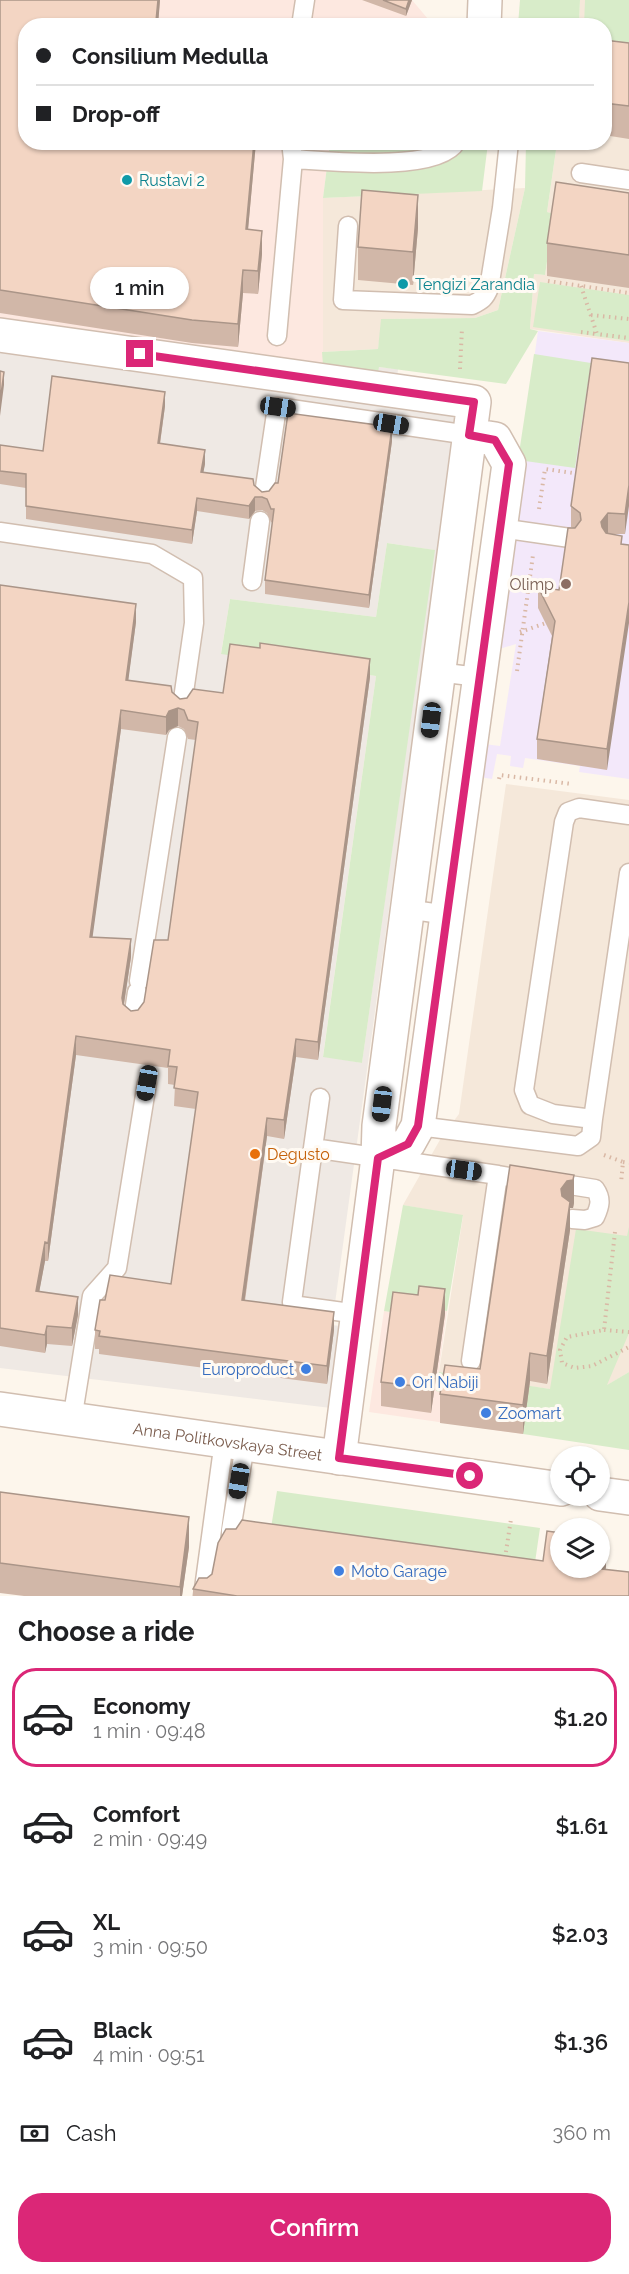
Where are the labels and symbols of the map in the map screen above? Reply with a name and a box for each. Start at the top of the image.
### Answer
place label: Rustavi 2 [139,171,205,190]
marker: Rustavi 2 [120,173,134,187]
callout: 1 min [90,267,190,309]
place label: Tengizi Zarandia [415,275,535,294]
marker: Tengizi Zarandia [396,277,410,291]
route end [126,340,153,367]
car [259,396,297,418]
car [372,412,410,436]
place label: Olimp [510,575,554,594]
marker: Olimp [559,577,573,591]
car [420,701,442,739]
car [135,1064,159,1102]
car [371,1085,393,1123]
place label: Degusto [267,1145,330,1164]
marker: Degusto [248,1147,262,1161]
car [445,1159,483,1181]
place label: Europroduct [202,1360,295,1379]
marker: Europroduct [299,1362,313,1376]
place label: Ori Nabiji [412,1373,479,1392]
marker: Ori Nabiji [393,1375,407,1389]
place label: Zoomart [498,1404,562,1423]
marker: Zoomart [479,1406,493,1420]
street label: Anna Politkovskaya Street [132,1419,324,1465]
car [227,1462,251,1500]
route start [456,1462,483,1489]
place label: Moto Garage [351,1562,447,1581]
marker: Moto Garage [332,1564,346,1578]

